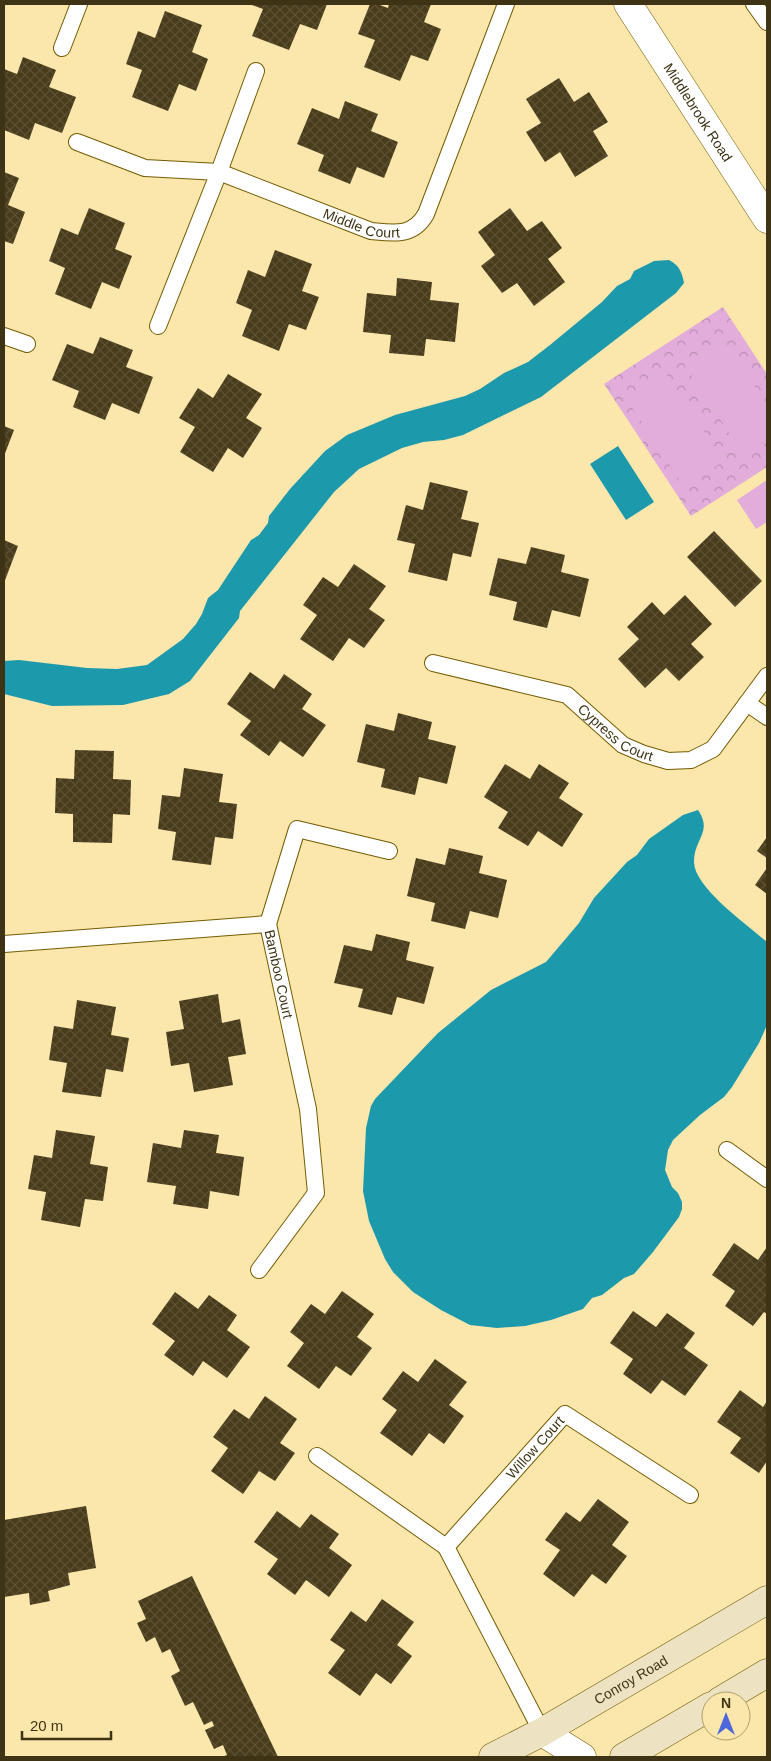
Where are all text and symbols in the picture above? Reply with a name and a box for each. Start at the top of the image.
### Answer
street label: Middlebrook Road [660,60,736,164]
street label: Middle Court [321,205,400,241]
street label: Cypress Court [575,701,655,764]
street label: Bamboo Court [261,928,296,1020]
street label: Willow Court [503,1413,567,1482]
street label: Conroy Road [591,1652,670,1708]
north arrow [701,1691,751,1741]
text: N [721,1695,731,1711]
scale bar [22,1708,111,1740]
text: 20 m [30,1717,63,1734]

